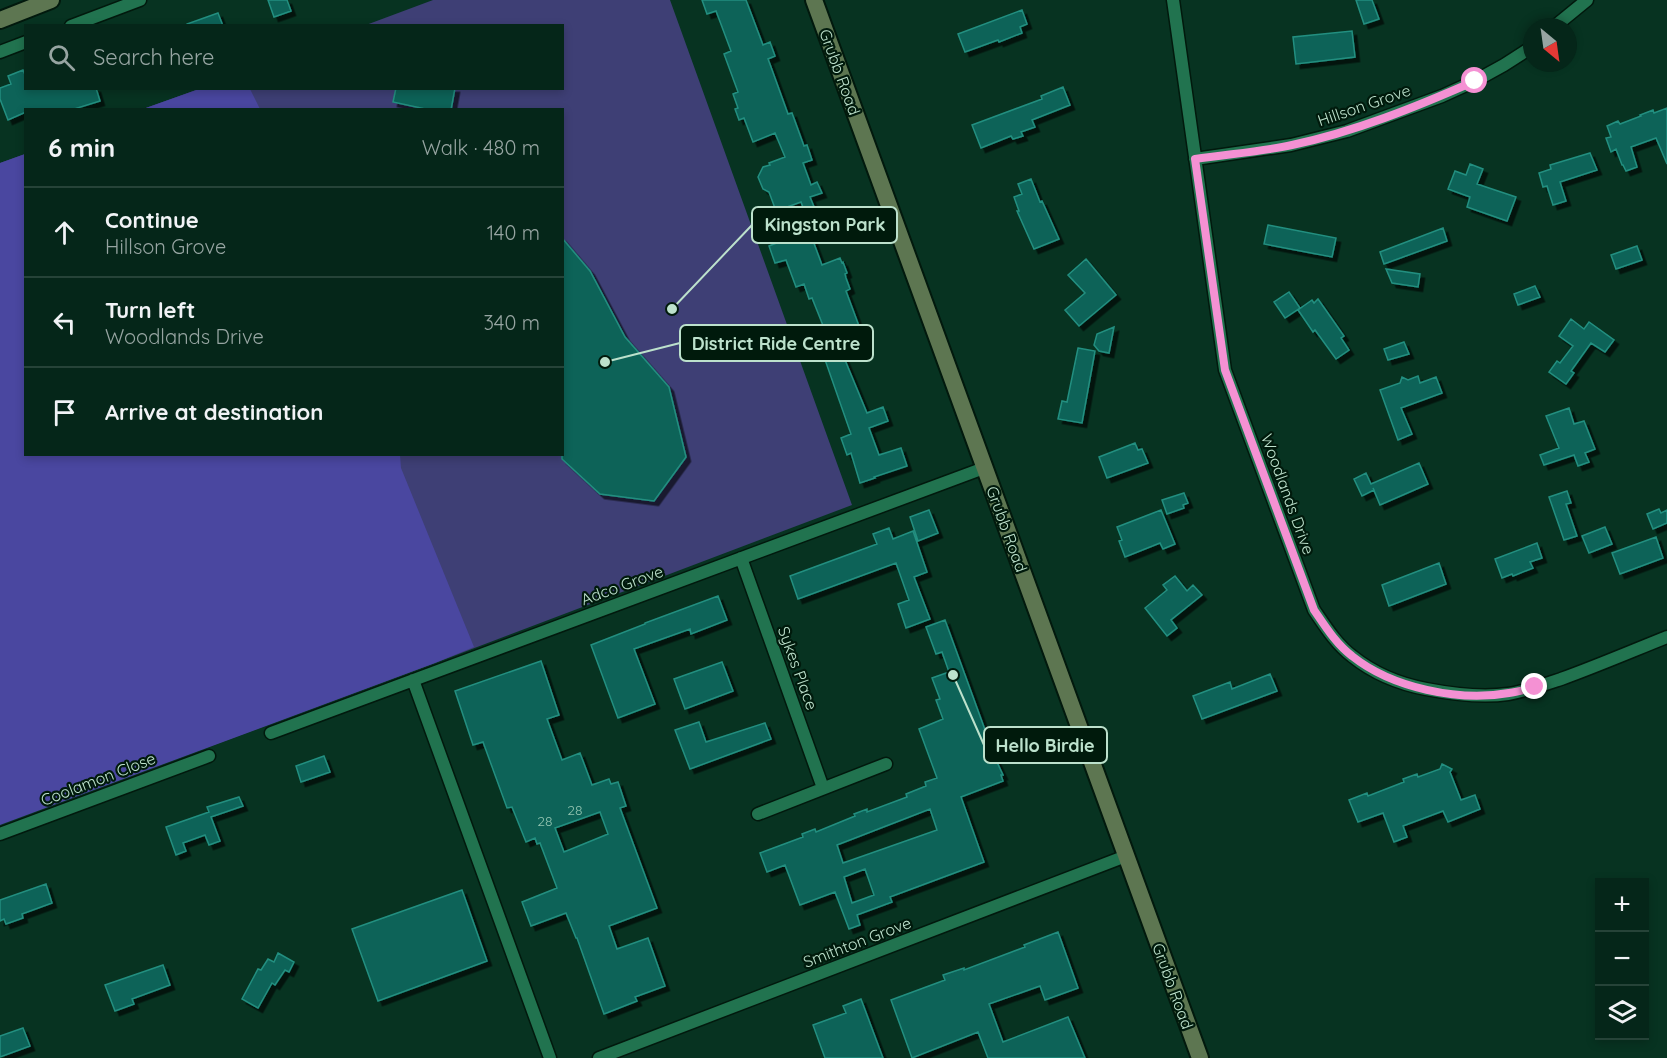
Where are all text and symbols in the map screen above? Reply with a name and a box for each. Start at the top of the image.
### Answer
north arrow [1523,18,1577,72]
search box [24,24,564,90]
street label: Grubb Road [815,26,865,118]
icon: search [45,41,78,74]
text: Search here [93,43,214,71]
route start [1461,67,1487,93]
street label: Hillson Grove [1315,80,1413,130]
text: 6 min [48,131,115,164]
text: Walk · 480 m [422,135,540,160]
text: Continue [105,206,199,234]
callout: Kingston Park [752,207,897,243]
text: Kingston Park [764,213,886,236]
icon: ahead [48,216,81,249]
text: 140 m [487,220,540,245]
text: Hillson Grove [105,234,226,259]
text: Turn left [105,296,195,324]
icon: left [48,306,81,339]
text: 340 m [483,310,540,335]
text: Woodlands Drive [105,324,264,349]
callout: District Ride Centre [680,325,873,361]
text: District Ride Centre [692,332,860,355]
icon: arrive [48,396,81,429]
text: Arrive at destination [105,398,323,426]
street label: Woodlands Drive [1257,431,1319,557]
street label: Grubb Road [982,483,1032,575]
street label: Adco Grove [578,561,666,609]
street label: Sykes Place [774,623,822,713]
route end [1521,673,1547,699]
callout: Hello Birdie [984,727,1107,763]
text: Hello Birdie [996,734,1095,757]
street label: Coolamon Close [38,748,158,810]
house number: 28 [567,801,583,819]
house number: 28 [537,812,553,830]
map controls [1595,878,1649,1040]
button: + [1595,878,1649,932]
street label: Smithton Grove [800,912,914,972]
button: − [1595,932,1649,986]
street label: Grubb Road [1148,940,1198,1032]
button: layers [1595,986,1649,1040]

